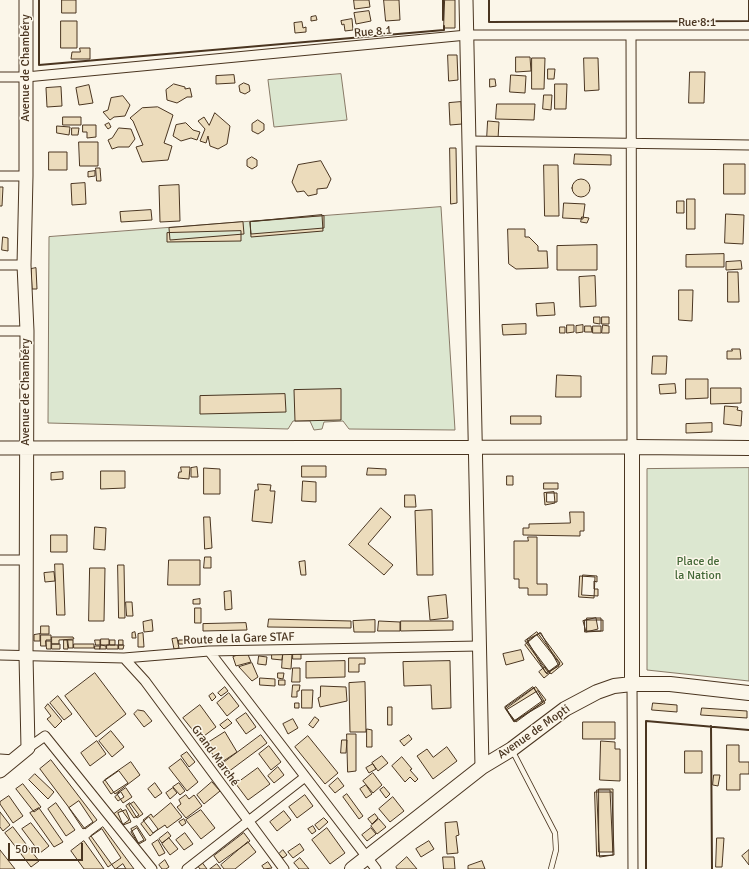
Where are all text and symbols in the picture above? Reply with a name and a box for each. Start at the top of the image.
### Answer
street label: Avenue de Chambéry [19,14,33,122]
street label: Rue 8.1 [678,16,716,30]
street label: Rue 8.1 [353,23,393,41]
street label: Avenue de Chambéry [19,338,33,446]
park label: Place de la Nation [675,555,721,583]
street label: Route de la Gare STAF [183,630,295,648]
street label: Avenue de Mopti [495,702,573,762]
street label: Grand Marché [188,723,242,789]
scale bar [10,835,85,861]
text: 50 m [15,842,40,857]

